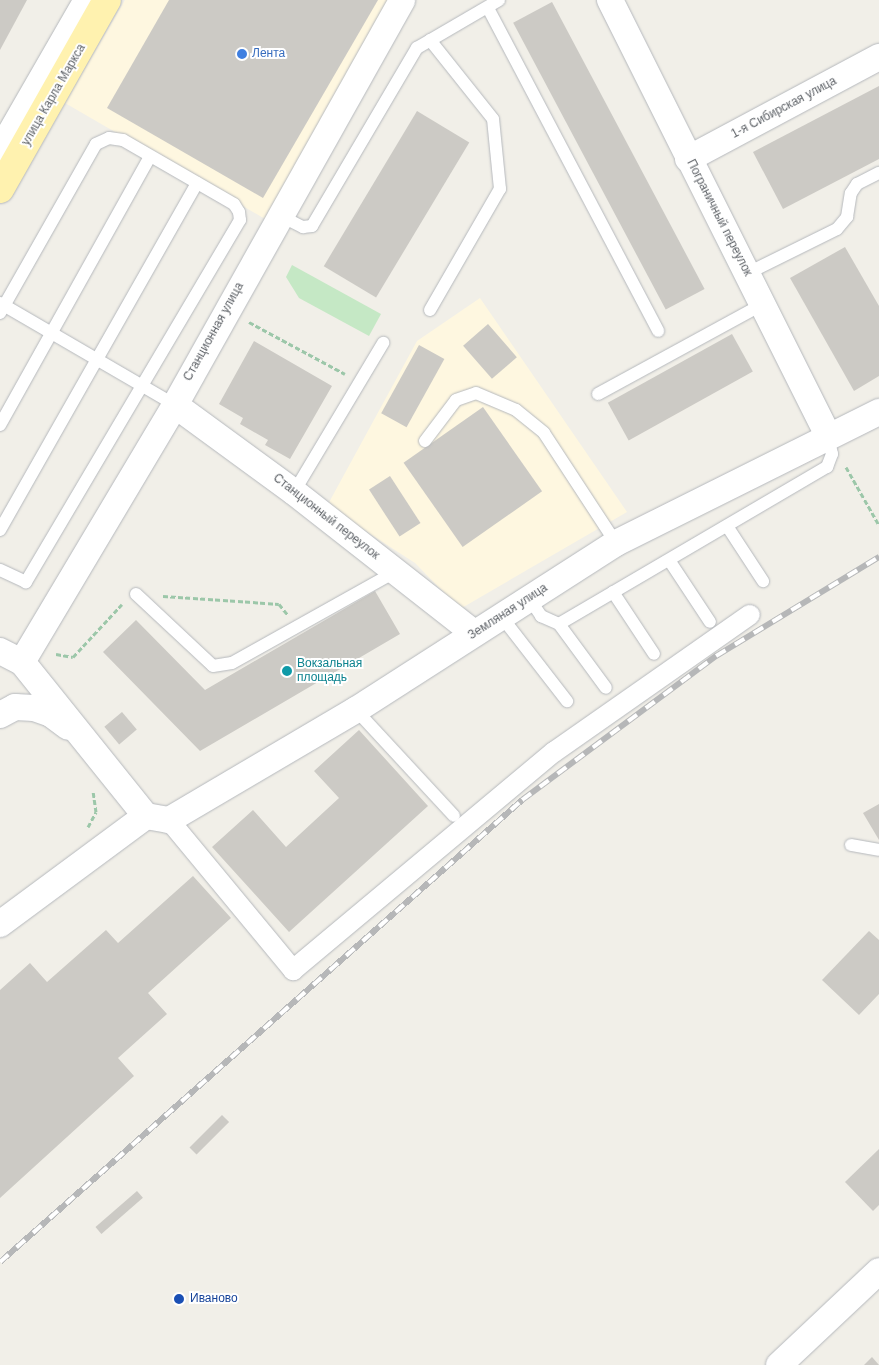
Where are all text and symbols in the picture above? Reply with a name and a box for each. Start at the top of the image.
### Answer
street label: улица Карла Маркса [19,42,89,148]
place label: Лента [252,47,285,61]
marker: Лента [236,48,248,60]
street label: 1-я Сибирская улица [729,74,839,142]
street label: Пограничный переулок [683,157,755,279]
street label: Станционная улица [181,280,247,384]
street label: Станционный переулок [270,471,382,563]
street label: Земляная улица [466,581,550,643]
place label: Вокзальная площадь [297,657,362,685]
marker: Вокзальная площадь [281,665,293,677]
marker: Иваново [172,1292,186,1306]
place label: Иваново [190,1292,238,1306]

